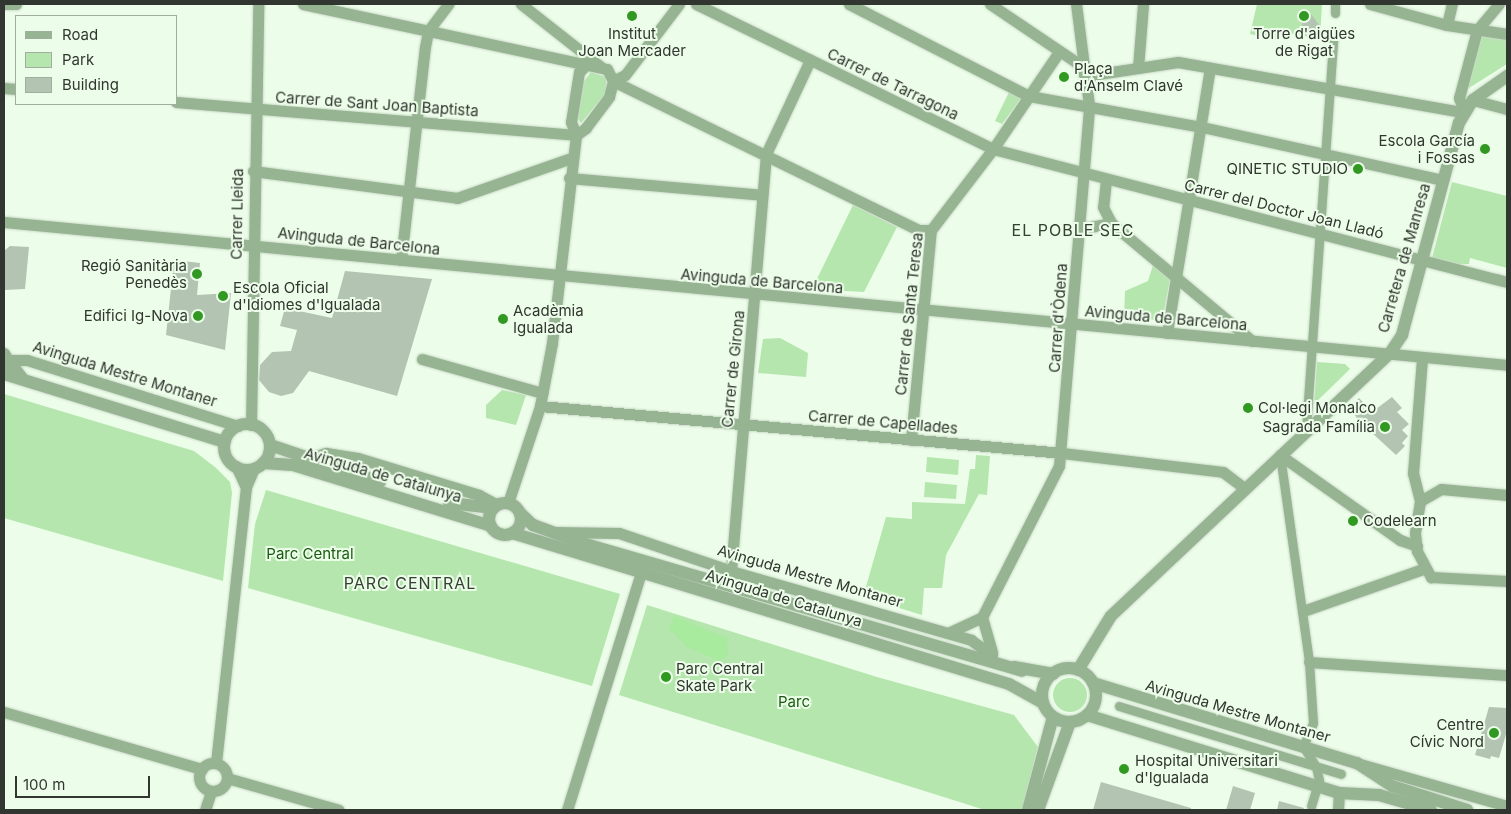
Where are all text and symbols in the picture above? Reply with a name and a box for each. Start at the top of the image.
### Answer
marker: Institut Joan Mercader [626,10,638,22]
marker: Torre d'aigües de Rigat [1298,10,1310,22]
legend [15,15,178,105]
place label: Institut Joan Mercader [578,24,686,59]
place label: Torre d'aigües de Rigat [1253,24,1355,59]
text: Road [62,25,98,44]
street label: Carrer de Tarragona [824,44,962,124]
text: Park [62,50,94,69]
place label: Plaça d'Anselm Clavé [1074,59,1183,94]
marker: Plaça d'Anselm Clavé [1058,71,1070,83]
text: Building [62,75,119,94]
street label: Carrer de Sant Joan Baptista [275,88,479,120]
place label: Escola García i Fossas [1379,131,1475,166]
marker: Escola García i Fossas [1479,143,1491,155]
place label: QINETIC STUDIO [1227,160,1348,178]
marker: QINETIC STUDIO [1352,163,1364,175]
street label: Carrer Lleida [227,168,247,260]
street label: Carrer del Doctor Joan Lladó [1182,175,1386,243]
street label: Carretera de Manresa [1374,181,1434,335]
district label: EL POBLE SEC [1010,220,1136,240]
street label: Avinguda de Barcelona [277,224,441,258]
street label: Carrer de Santa Teresa [891,232,927,396]
place label: Regió Sanitària Penedès [81,256,187,291]
street label: Carrer d'Òdena [1045,263,1071,373]
street label: Avinguda de Barcelona [680,265,844,297]
marker: Regió Sanitària Penedès [191,268,203,280]
place label: Escola Oficial d'Idiomes d'Igualada [233,278,380,313]
marker: Escola Oficial d'Idiomes d'Igualada [217,290,229,302]
place label: Acadèmia Igualada [513,301,584,336]
street label: Avinguda de Barcelona [1084,302,1248,334]
place label: Edifici Ig-Nova [84,307,188,325]
street label: Carrer de Girona [718,309,748,429]
marker: Edifici Ig-Nova [192,310,204,322]
marker: Acadèmia Igualada [497,313,509,325]
street label: Avinguda Mestre Montaner [31,337,219,411]
place label: Col·legi Monalco [1258,399,1376,417]
marker: Col·legi Monalco [1242,402,1254,414]
street label: Carrer de Capellades [807,406,959,438]
place label: Sagrada Família [1262,418,1375,436]
marker: Sagrada Família [1379,421,1391,433]
street label: Avinguda de Catalunya [302,444,464,506]
place label: Codelearn [1363,512,1437,530]
marker: Codelearn [1347,515,1359,527]
street label: Avinguda Mestre Montaner [715,541,905,611]
park label: Parc Central [266,545,354,563]
street label: Avinguda de Catalunya [703,566,865,630]
district label: PARC CENTRAL [342,573,478,593]
place label: Parc Central Skate Park [676,659,763,694]
marker: Parc Central Skate Park [660,671,672,683]
street label: Avinguda Mestre Montaner [1143,676,1333,746]
park label: Parc [778,693,810,711]
place label: Centre Cívic Nord [1410,715,1484,750]
marker: Centre Cívic Nord [1488,727,1500,739]
place label: Hospital Universitari d'Igualada [1135,751,1278,786]
marker: Hospital Universitari d'Igualada [1117,762,1131,776]
scale bar [18,766,152,798]
text: 100 m [23,775,65,794]

